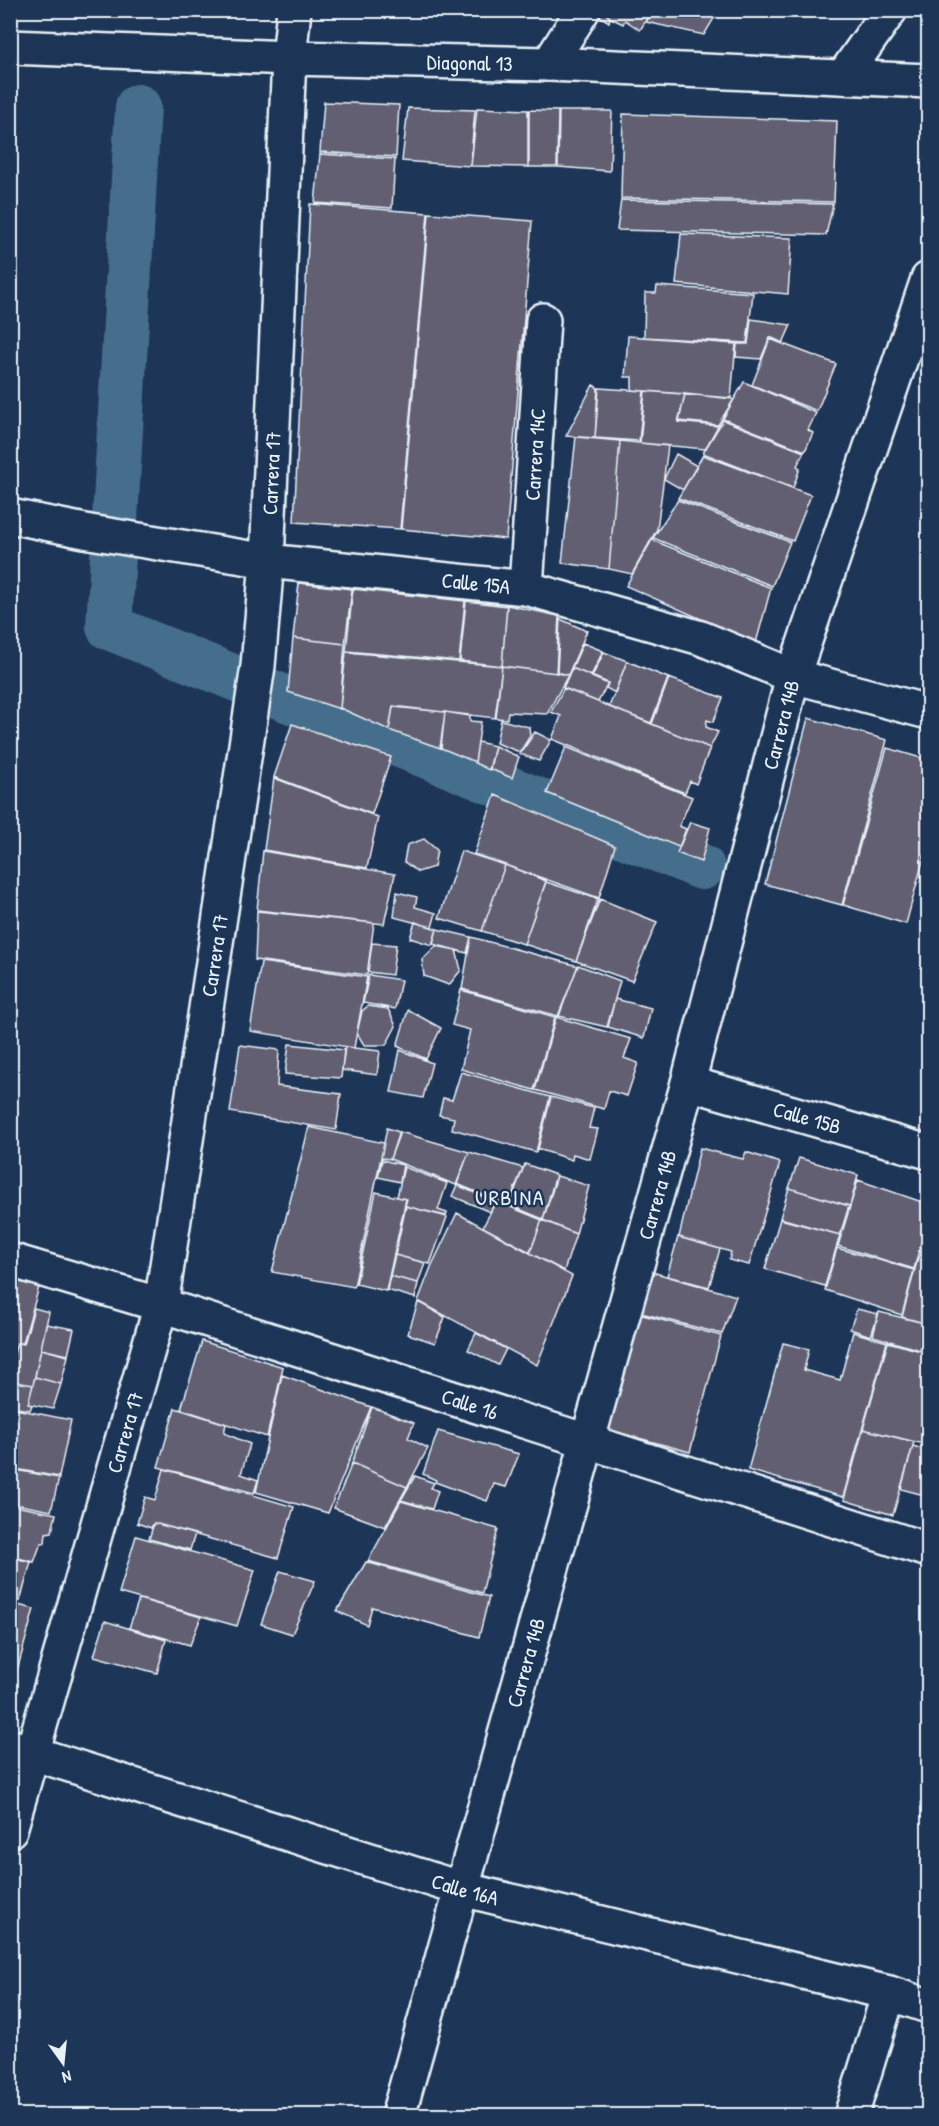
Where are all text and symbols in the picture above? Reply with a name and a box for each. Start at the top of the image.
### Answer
street label: Diagonal 13 [426,47,513,78]
street label: Carrera 14C [517,407,552,501]
street label: Carrera 17 [255,431,287,515]
street label: Calle 15A [440,565,512,601]
street label: Carrera 14B [755,677,806,773]
street label: Carrera 17 [193,912,235,999]
street label: Calle 15B [770,1094,844,1141]
street label: Carrera 14B [630,1147,683,1243]
district label: URBINA [475,1182,545,1212]
street label: Calle 16 [438,1381,502,1426]
street label: Carrera 17 [99,1388,150,1476]
street label: Carrera 14B [499,1615,552,1711]
street label: Calle 16A [428,1866,502,1912]
north arrow [33,2033,93,2093]
text: N [59,2066,74,2089]

